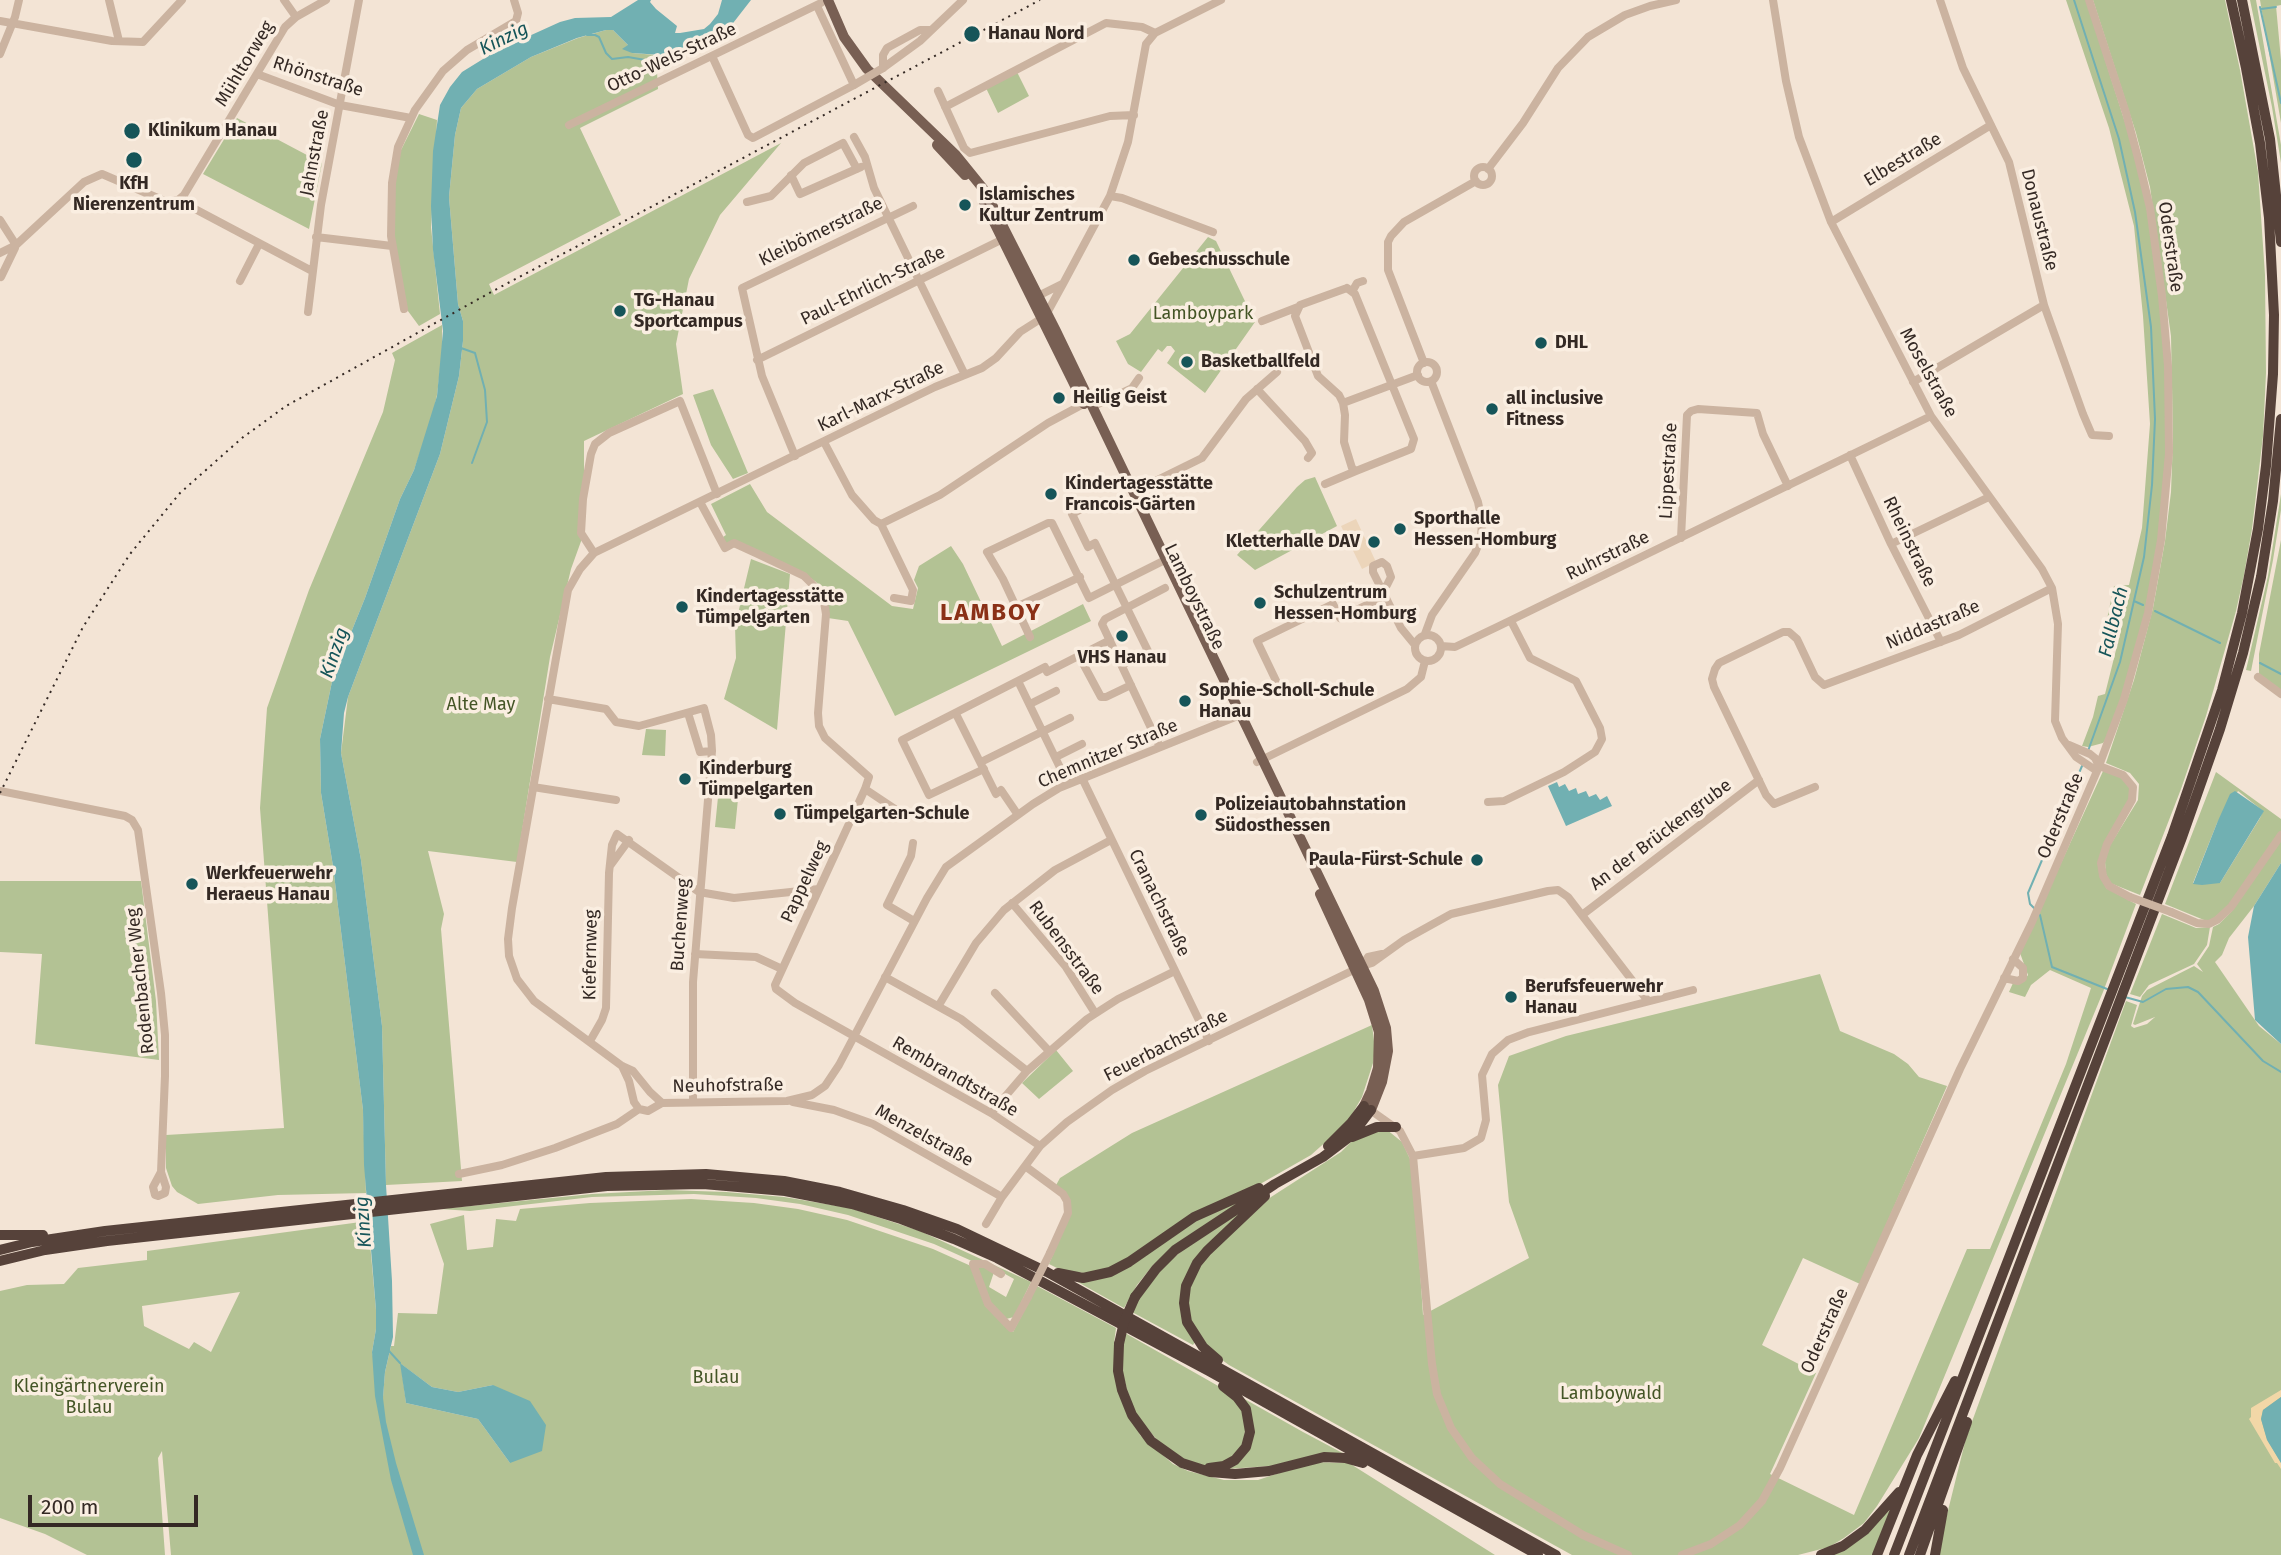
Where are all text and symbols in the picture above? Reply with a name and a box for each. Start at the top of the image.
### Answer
street label: Mühltorweg [211,17,279,111]
water label: Kinzig [476,17,532,61]
street label: Otto-Wels-Straße [604,19,740,97]
place label: Hanau Nord [988,23,1085,45]
marker: Hanau Nord [962,24,982,44]
street label: Rhönstraße [270,52,366,102]
street label: Jahnstraße [296,108,334,198]
place label: Klinikum Hanau [148,120,277,142]
marker: Klinikum Hanau [122,121,142,141]
street label: Elbestraße [1860,128,1946,192]
marker: KfH Nierenzentrum [124,150,144,170]
street label: Donaustraße [2016,167,2062,273]
place label: KfH Nierenzentrum [73,173,195,216]
place label: Islamisches Kultur Zentrum [979,184,1104,227]
street label: Kleibömerstraße [755,193,887,271]
marker: Islamisches Kultur Zentrum [957,197,973,213]
street label: Oderstraße [2153,200,2187,294]
street label: Paul-Ehrlich-Straße [797,242,949,330]
place label: Gebeschusschule [1148,249,1290,271]
marker: Gebeschusschule [1126,252,1142,268]
place label: TG-Hanau Sportcampus [634,290,743,332]
marker: TG-Hanau Sportcampus [612,303,628,319]
park label: Lamboypark [1153,303,1253,325]
street label: Moselstraße [1894,324,1962,422]
place label: DHL [1555,332,1588,354]
marker: DHL [1533,335,1549,351]
place label: Basketballfeld [1201,351,1320,373]
marker: Basketballfeld [1179,354,1195,370]
street label: Karl-Marx-Straße [814,357,948,437]
place label: Heilig Geist [1073,387,1167,409]
place label: all inclusive Fitness [1506,388,1603,430]
marker: Heilig Geist [1051,390,1067,406]
marker: all inclusive Fitness [1484,401,1500,417]
street label: Lippestraße [1656,422,1682,520]
place label: Kindertagesstätte Francois-Gärten [1065,473,1213,516]
marker: Kindertagesstätte Francois-Gärten [1043,486,1059,502]
street label: Rheinstraße [1878,493,1940,591]
place label: Sporthalle Hessen-Homburg [1414,508,1557,550]
marker: Sporthalle Hessen-Homburg [1392,521,1408,537]
street label: Ruhrstraße [1563,527,1653,585]
place label: Kletterhalle DAV [1226,531,1360,553]
marker: Kletterhalle DAV [1366,534,1382,550]
street label: Lamboystraße [1159,540,1229,654]
place label: Schulzentrum Hessen-Homburg [1274,582,1417,624]
water label: Fallbach [2094,584,2134,660]
place label: Kindertagesstätte Tümpelgarten [696,586,844,628]
marker: Schulzentrum Hessen-Homburg [1252,595,1268,611]
street label: Niddastraße [1883,596,1983,654]
marker: Kindertagesstätte Tümpelgarten [674,599,690,615]
district label: LAMBOY [941,599,1041,627]
water label: Kinzig [316,625,354,681]
marker: VHS Hanau [1114,628,1130,644]
place label: VHS Hanau [1077,647,1167,669]
place label: Sophie-Scholl-Schule Hanau [1199,680,1374,722]
marker: Sophie-Scholl-Schule Hanau [1177,693,1193,709]
park label: Alte May [447,694,515,716]
street label: Chemnitzer Straße [1035,715,1181,793]
place label: Kinderburg Tümpelgarten [699,758,813,800]
street label: Oderstraße [2033,770,2089,862]
marker: Kinderburg Tümpelgarten [677,771,693,787]
street label: An der Brückengrube [1586,775,1736,895]
place label: Polizeiautobahnstation Südosthessen [1215,794,1406,836]
place label: Tümpelgarten-Schule [794,803,970,825]
marker: Tümpelgarten-Schule [772,806,788,822]
marker: Polizeiautobahnstation Südosthessen [1193,807,1209,823]
street label: Pappelweg [777,838,833,926]
street label: Cranachstraße [1124,846,1194,960]
place label: Paula-Fürst-Schule [1309,849,1463,871]
marker: Paula-Fürst-Schule [1469,852,1485,868]
place label: Werkfeuerwehr Heraeus Hanau [206,863,333,906]
marker: Werkfeuerwehr Heraeus Hanau [184,876,200,892]
street label: Buchenweg [667,878,695,972]
street label: Rubensstraße [1024,897,1108,999]
street label: Rodenbacher Weg [123,907,159,1055]
street label: Kiefernweg [579,909,603,1001]
place label: Berufsfeuerwehr Hanau [1525,976,1663,1018]
marker: Berufsfeuerwehr Hanau [1503,989,1519,1005]
street label: Feuerbachstraße [1100,1005,1232,1087]
street label: Rembrandtstraße [888,1032,1022,1122]
street label: Neuhofstraße [672,1074,784,1098]
street label: Menzelstraße [871,1100,977,1172]
water label: Kinzig [351,1195,377,1249]
street label: Oderstraße [1797,1285,1853,1377]
park label: Bulau [693,1367,739,1389]
park label: Kleingärtnerverein Bulau [13,1376,165,1418]
park label: Lamboywald [1560,1383,1662,1405]
scale bar [32,1482,201,1526]
text: 200 m [41,1494,98,1520]

